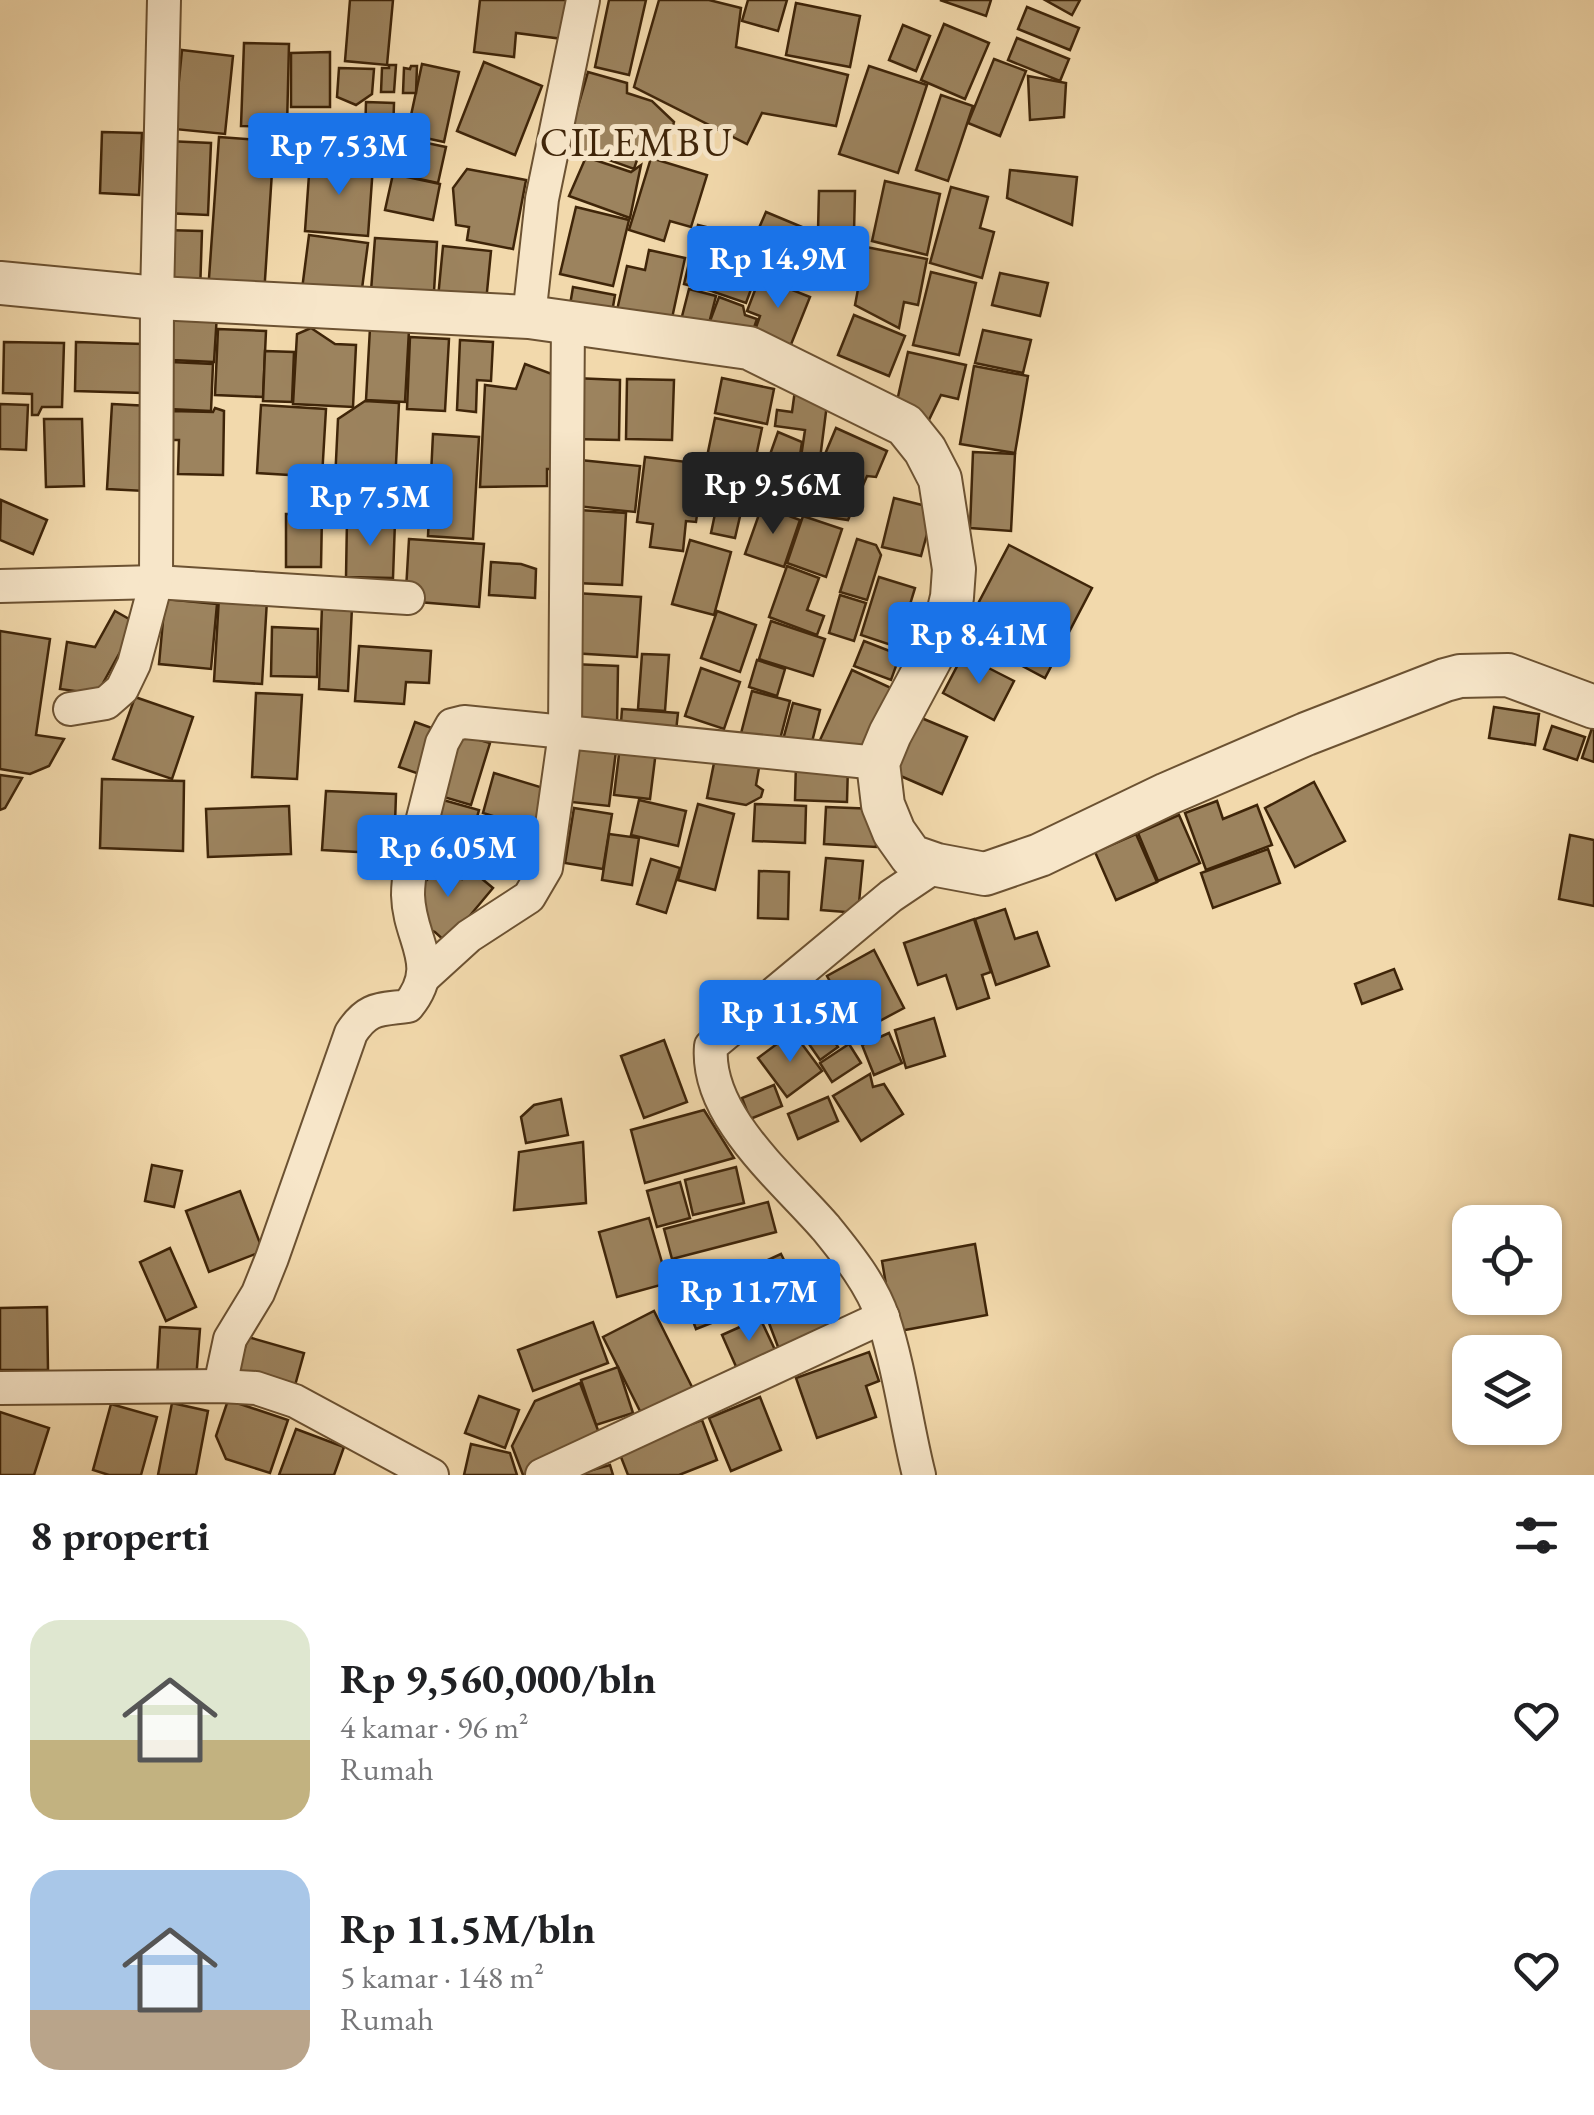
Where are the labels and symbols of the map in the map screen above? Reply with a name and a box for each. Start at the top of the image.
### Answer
pin: Rp 7.53M [236,113,442,198]
district label: CILEMBU [540,116,734,168]
pin: Rp 14.9M [675,226,881,311]
pin: Rp 9.56M [670,452,876,537]
pin: Rp 7.5M [278,464,462,549]
pin: Rp 8.41M [876,602,1082,687]
pin: Rp 6.05M [345,815,551,900]
pin: Rp 11.5M [687,980,893,1065]
pin: Rp 11.7M [646,1259,852,1344]

